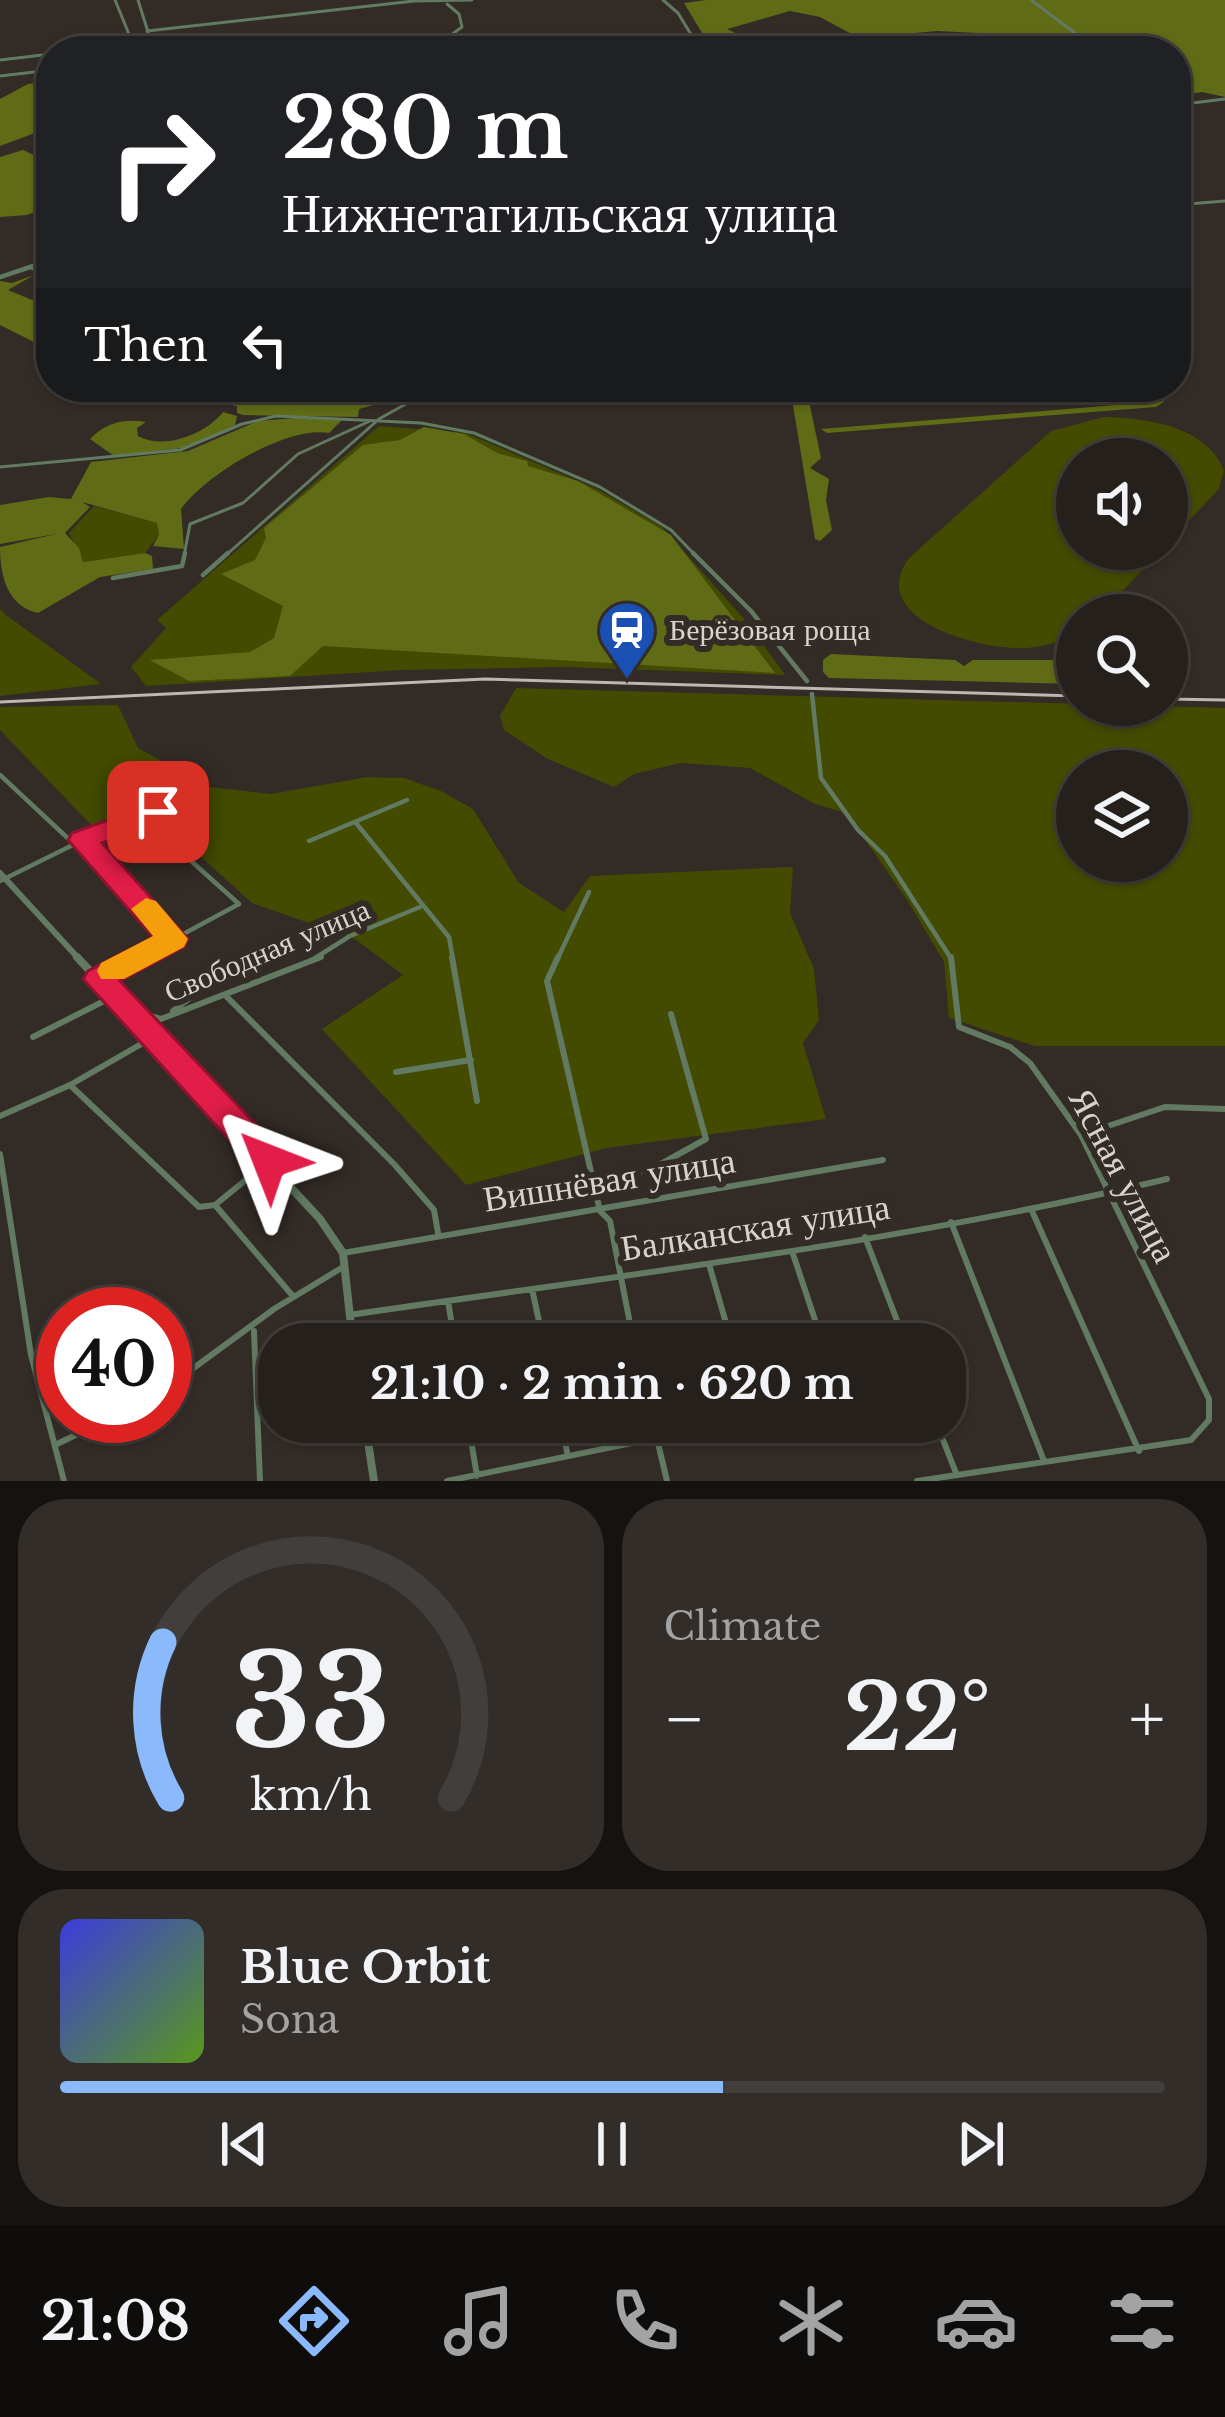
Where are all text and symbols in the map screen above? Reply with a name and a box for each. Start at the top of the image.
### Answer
text: 280 m [282,77,569,181]
icon: right [84,84,240,240]
text: Нижнетагильская улица [282,180,838,247]
icon: left [232,312,298,378]
text: Then [84,317,208,373]
map controls [1056,438,1188,882]
button: sound [1056,438,1188,570]
button: search [1056,594,1188,726]
station icon: Берёзовая роща [596,599,658,681]
place label: Берёзовая роща [669,611,870,648]
button: layers [1056,750,1188,882]
pin [107,761,209,863]
icon: arrive [125,779,191,845]
street label: Свободная улица [159,891,375,1010]
street label: Ясная улица [1059,1080,1188,1270]
position arrow [206,1098,332,1224]
street label: Вишнёвая улица [480,1137,738,1222]
street label: Балканская улица [617,1184,893,1271]
speed limit sign: 40 [36,1287,192,1443]
text: 21:10 · 2 min · 620 m [370,1355,854,1411]
text: Climate [664,1602,821,1651]
text: 33 [231,1626,390,1781]
text: 22° [843,1663,991,1774]
text: − [664,1678,705,1760]
text: + [1129,1678,1165,1760]
text: km/h [250,1768,372,1822]
text: Blue Orbit [240,1939,490,1995]
text: Sona [240,1995,339,2044]
icon: previous [211,2111,277,2177]
icon: pause [579,2111,645,2177]
icon: next [948,2111,1014,2177]
icon: directions [272,2279,356,2363]
icon: music [437,2279,521,2363]
icon: phone [603,2279,687,2363]
icon: climate [769,2279,853,2363]
icon: car [934,2279,1018,2363]
icon: filters [1100,2279,1184,2363]
text: 21:08 [41,2288,190,2355]

